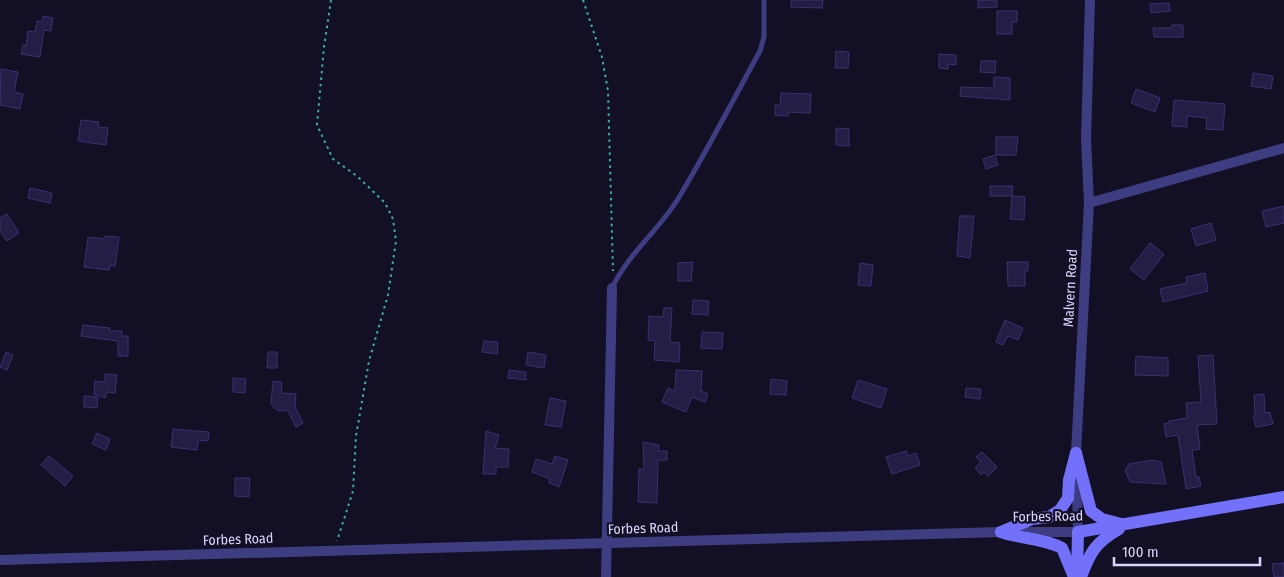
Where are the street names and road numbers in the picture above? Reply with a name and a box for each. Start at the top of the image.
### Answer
street label: Malvern Road [1060,249,1081,327]
street label: Forbes Road [1013,507,1083,526]
street label: Forbes Road [607,519,679,538]
street label: Forbes Road [202,530,274,549]

